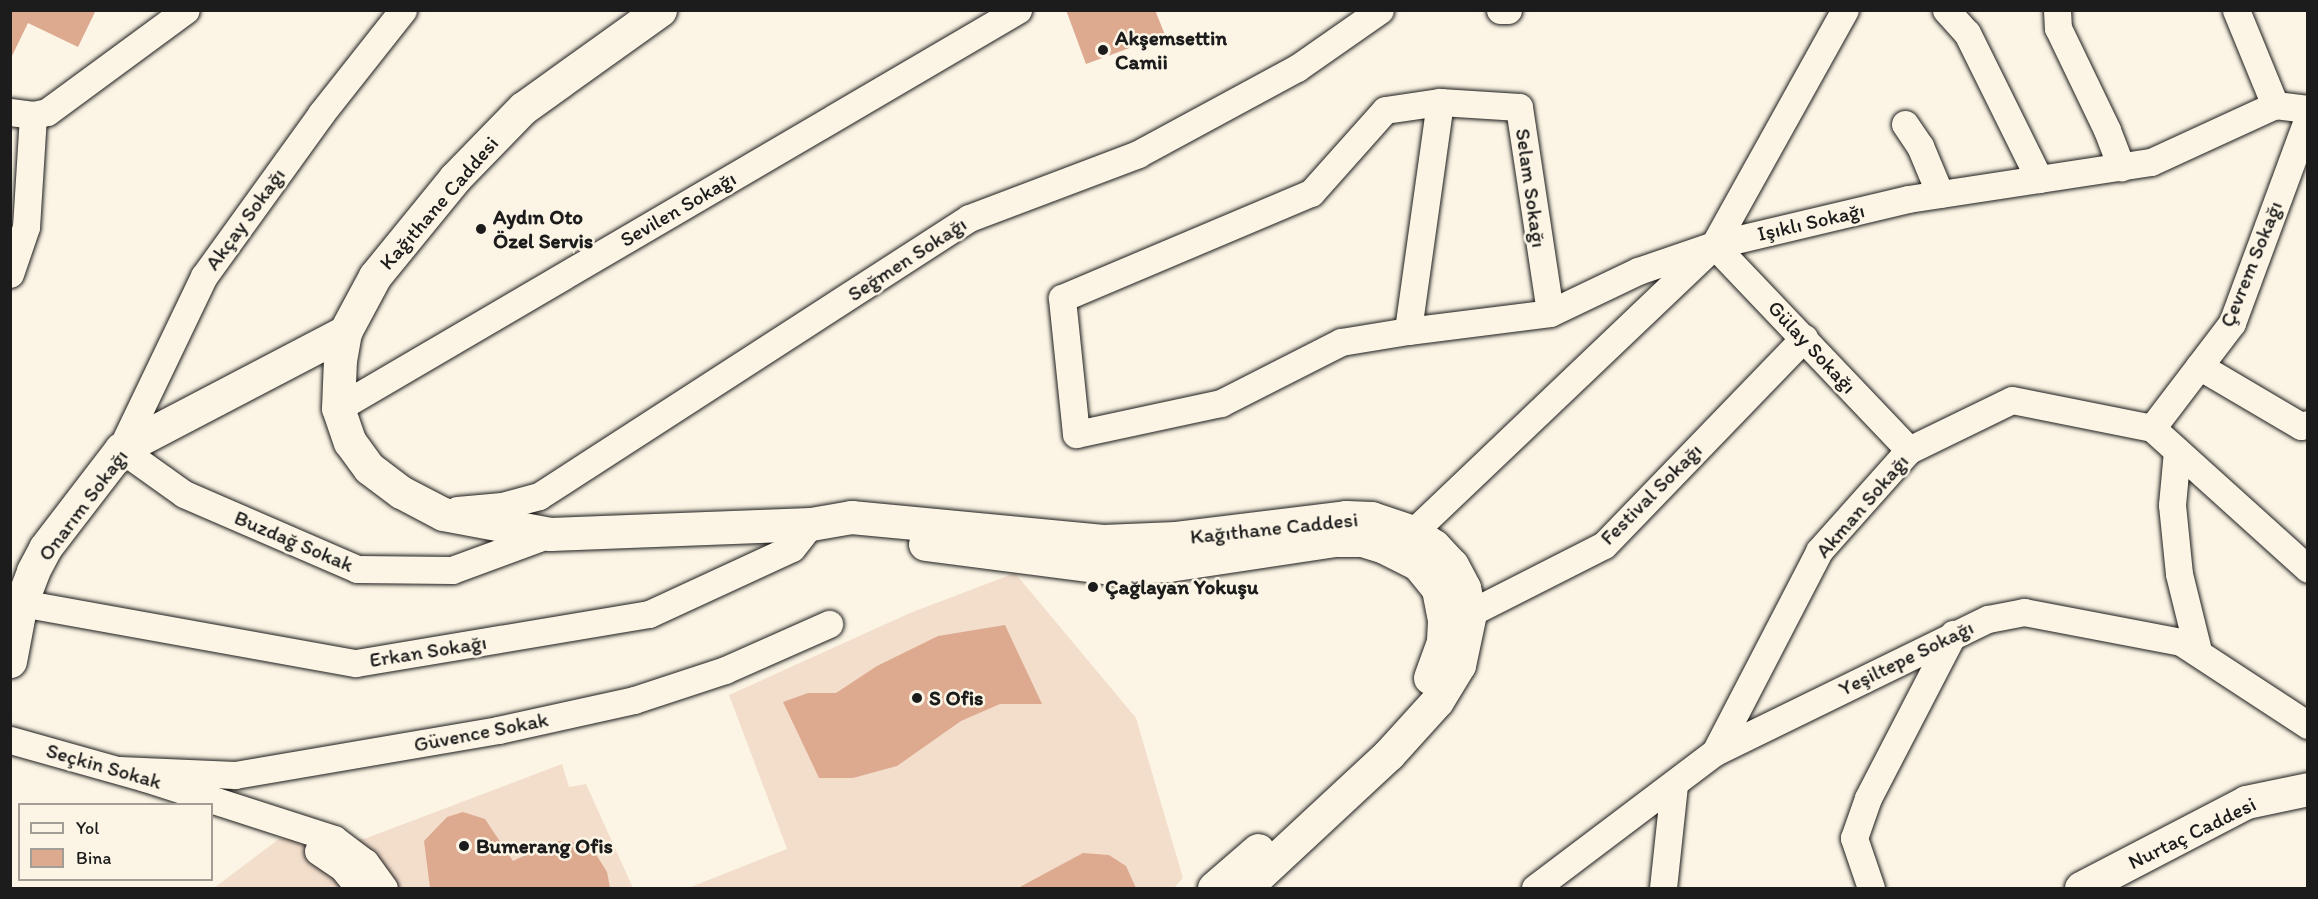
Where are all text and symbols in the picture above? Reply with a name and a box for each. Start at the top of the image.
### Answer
place label: Akşemsettin Camii [1115,25,1227,75]
marker: Akşemsettin Camii [1096,43,1110,57]
street label: Selam Sokağı [1510,127,1552,249]
street label: Kağıthane Caddesi [374,131,504,275]
street label: Akçay Sokağı [200,163,290,275]
street label: Sevilen Sokağı [616,166,740,252]
street label: Işıklı Sokağı [1755,197,1867,247]
street label: Çevrem Sokağı [2214,197,2288,331]
place label: Aydın Oto Özel Servis [493,204,593,254]
street label: Seğmen Sokağı [843,211,971,307]
marker: Aydın Oto Özel Servis [474,222,488,236]
street label: Gülay Sokağı [1763,295,1861,399]
street label: Festival Sokağı [1595,438,1707,550]
street label: Onarım Sokağı [33,444,133,566]
street label: Akman Sokağı [1810,449,1914,563]
street label: Buzdağ Sokak [231,505,357,577]
street label: Kağıthane Caddesi [1189,507,1359,549]
place label: Çağlayan Yokuşu [1105,574,1259,600]
marker: Çağlayan Yokuşu [1086,580,1100,594]
street label: Yeşiltepe Sokağı [1835,615,1977,701]
street label: Erkan Sokağı [368,629,488,673]
place label: S Ofis [929,685,983,711]
marker: S Ofis [910,691,924,705]
street label: Güvence Sokak [412,707,550,757]
street label: Seçkin Sokak [44,738,164,794]
street label: Nurtaç Caddesi [2124,791,2260,875]
legend [18,803,213,881]
text: Yol [76,817,99,839]
place label: Bumerang Ofis [476,833,613,859]
marker: Bumerang Ofis [457,839,471,853]
text: Bina [76,847,111,869]

